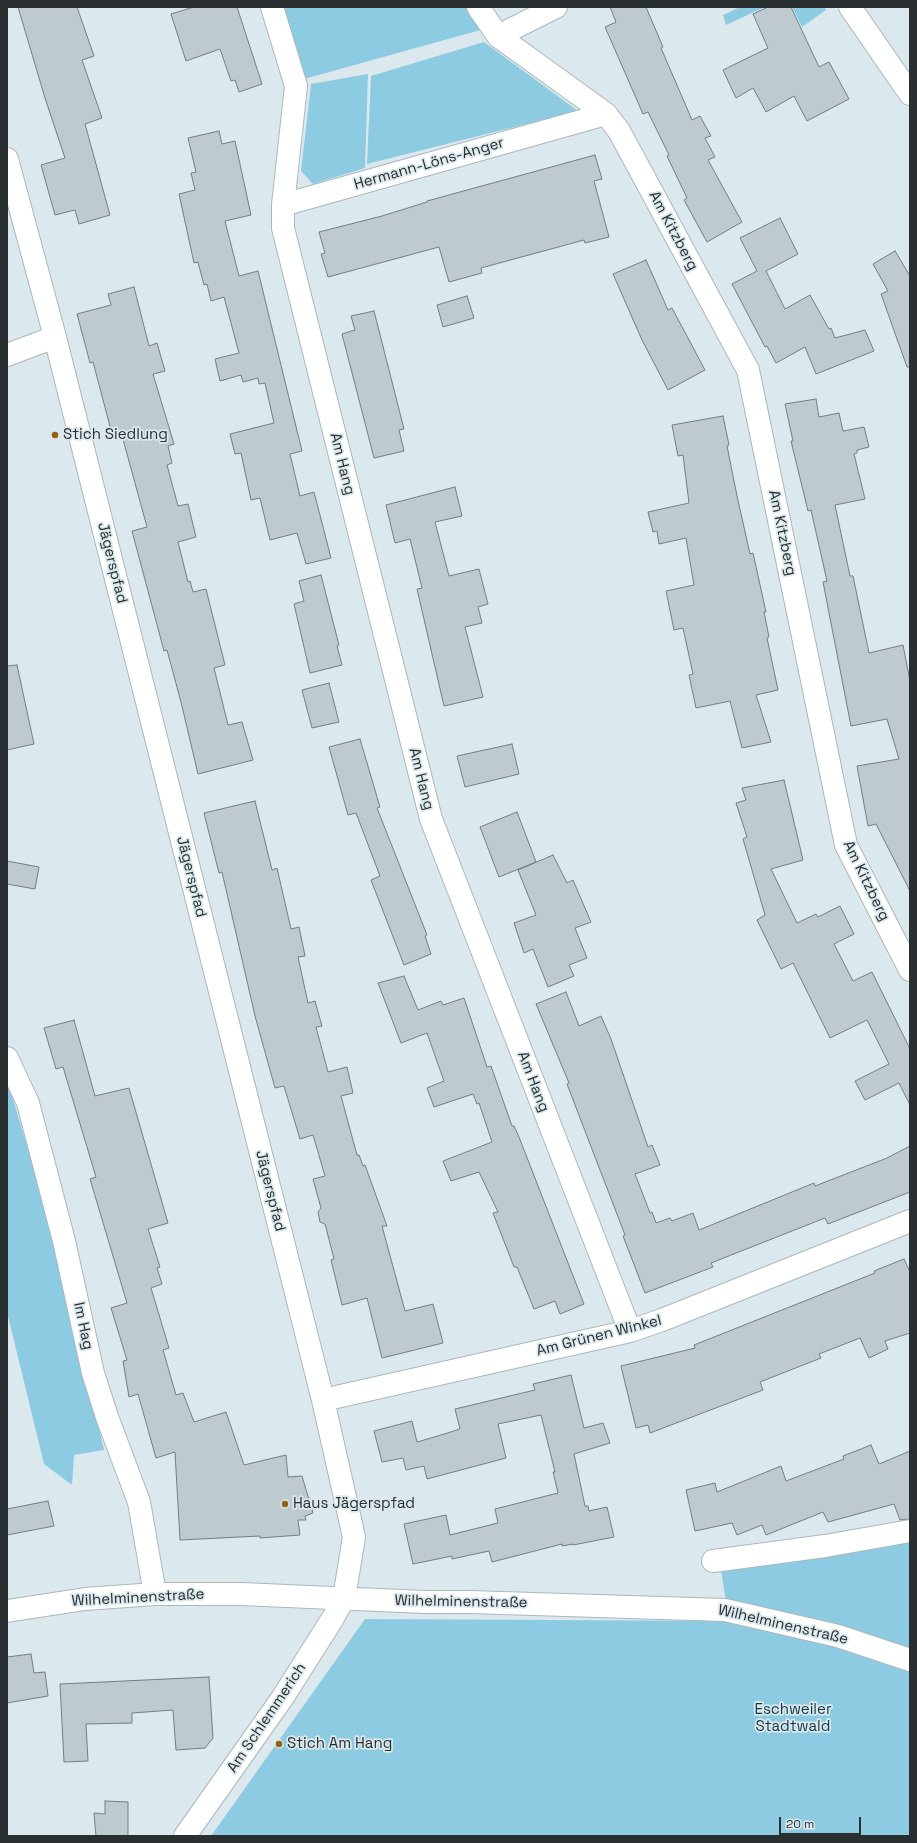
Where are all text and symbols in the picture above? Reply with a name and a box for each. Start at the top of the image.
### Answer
street label: Hermann-Löns-Anger [352,134,506,194]
street label: Am Kitzberg [645,188,701,274]
place label: Stich Siedlung [63,426,168,444]
marker: Stich Siedlung [50,430,60,440]
street label: Am Hang [326,431,358,497]
street label: Am Kitzberg [764,488,800,578]
street label: Jägerspfad [93,521,131,605]
street label: Am Hang [405,746,437,812]
street label: Jägerspfad [172,835,210,919]
street label: Am Kitzberg [839,838,893,924]
street label: Am Hang [513,1049,553,1115]
street label: Jägerspfad [251,1149,289,1233]
street label: Im Hag [69,1301,97,1351]
street label: Am Grünen Winkel [535,1312,663,1360]
place label: Haus Jägerspfad [293,1495,415,1513]
marker: Haus Jägerspfad [280,1499,290,1509]
street label: Wilhelminenstraße [71,1586,205,1610]
street label: Wilhelminenstraße [394,1592,528,1612]
street label: Wilhelminenstraße [716,1601,850,1649]
street label: Am Schlemmerich [224,1660,310,1776]
park label: Eschweiler Stadtwald [754,1701,832,1736]
place label: Stich Am Hang [287,1735,392,1753]
marker: Stich Am Hang [274,1739,284,1749]
scale bar [781,1809,863,1835]
text: 20 m [786,1816,814,1832]

